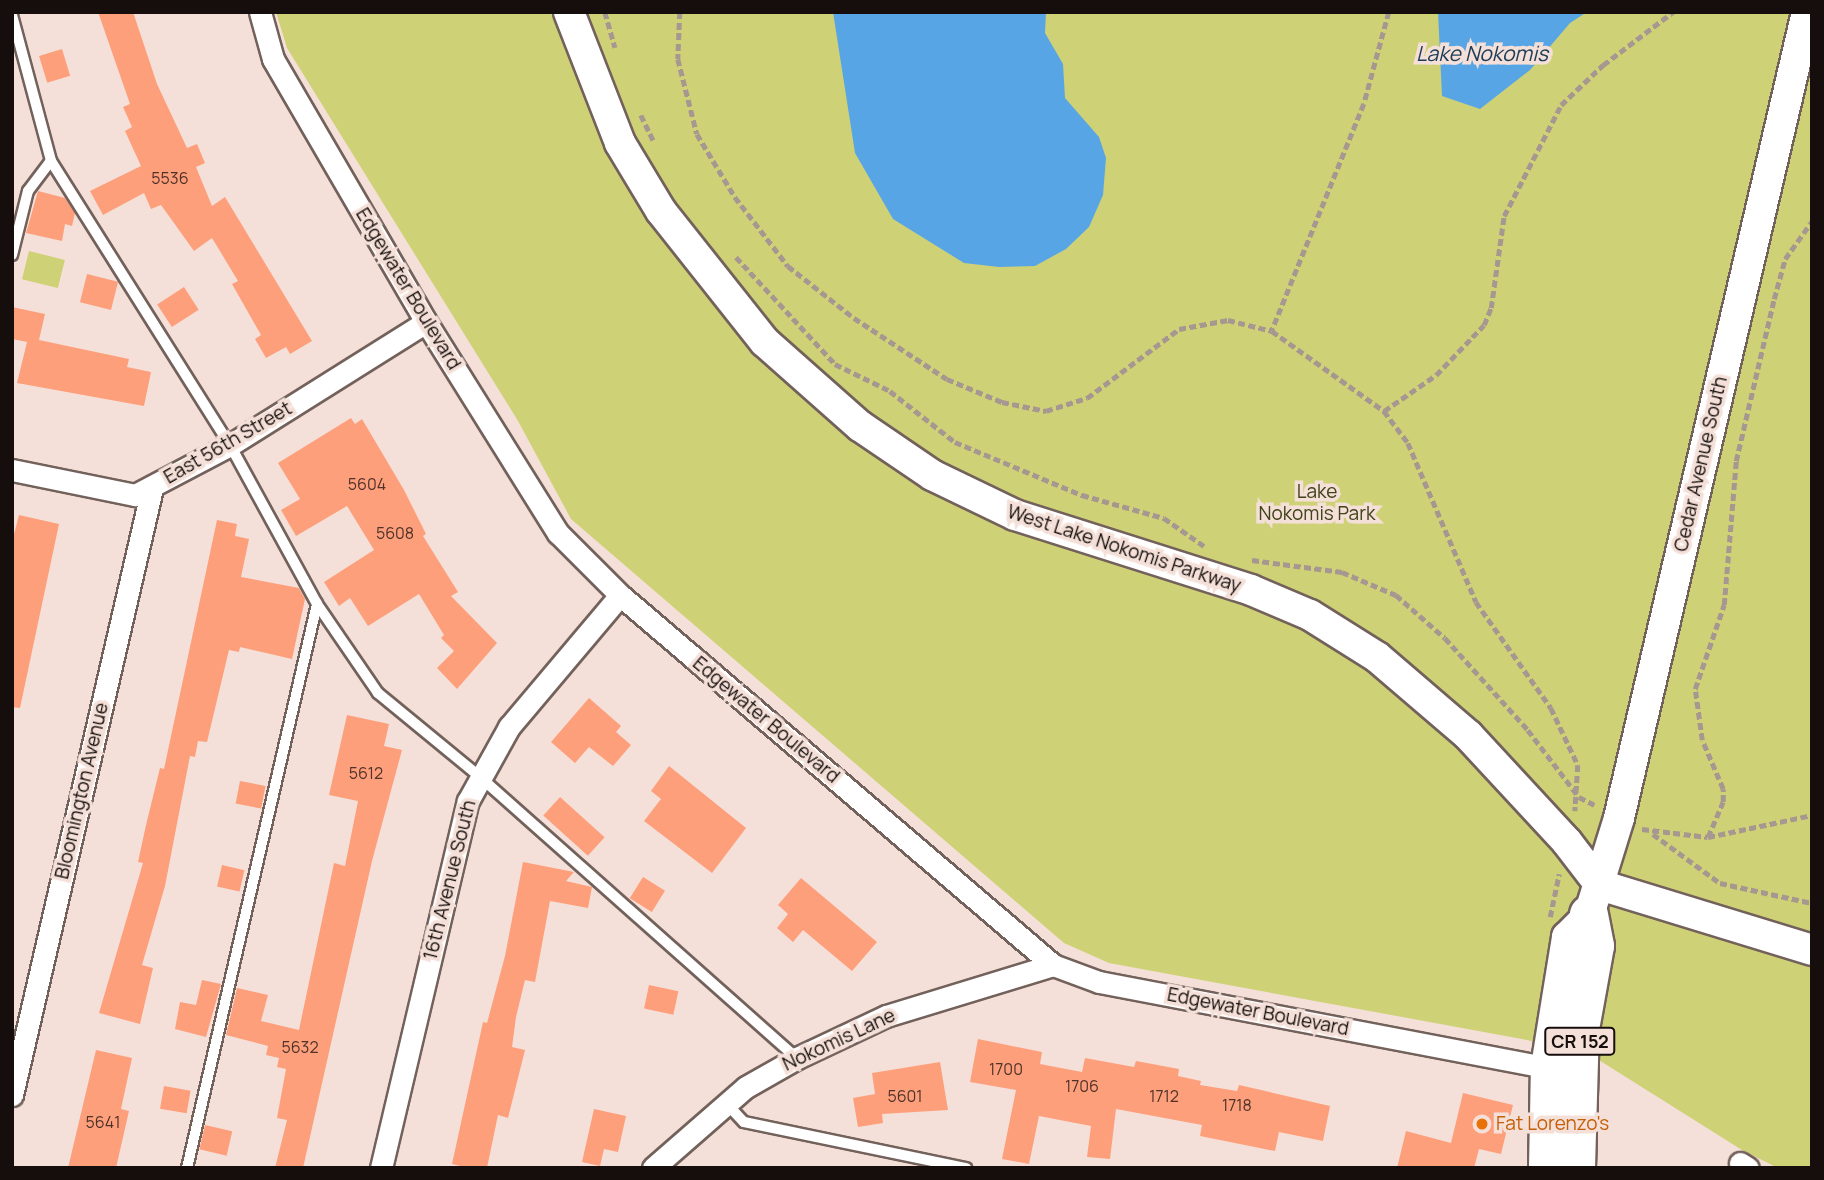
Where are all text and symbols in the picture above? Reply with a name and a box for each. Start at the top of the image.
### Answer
water label: Lake Nokomis [1416,40,1548,66]
house number: 5536 [151,168,189,188]
street label: Edgewater Boulevard [351,204,465,374]
street label: Cedar Avenue South [1670,374,1732,554]
street label: East 56th Street [160,397,296,489]
house number: 5604 [348,474,386,494]
park label: Lake Nokomis Park [1259,481,1375,525]
street label: West Lake Nokomis Parkway [1004,500,1244,598]
house number: 5608 [376,523,414,543]
street label: Edgewater Boulevard [688,652,844,788]
street label: Bloomington Avenue [51,701,113,881]
house number: 5612 [349,763,383,783]
street label: 16th Avenue South [419,798,481,962]
street label: Edgewater Boulevard [1165,983,1351,1041]
street label: Nokomis Lane [779,1004,899,1076]
road number: CR 152 [1543,1026,1617,1056]
house number: 5632 [281,1037,319,1057]
house number: 1700 [989,1059,1023,1079]
house number: 1706 [1065,1076,1099,1096]
house number: 5601 [887,1086,923,1106]
house number: 1712 [1149,1086,1179,1106]
house number: 1718 [1222,1095,1252,1115]
house number: 5641 [86,1112,120,1132]
place label: Fat Lorenzo's [1496,1113,1609,1135]
marker: Fat Lorenzo's [1474,1116,1490,1132]

